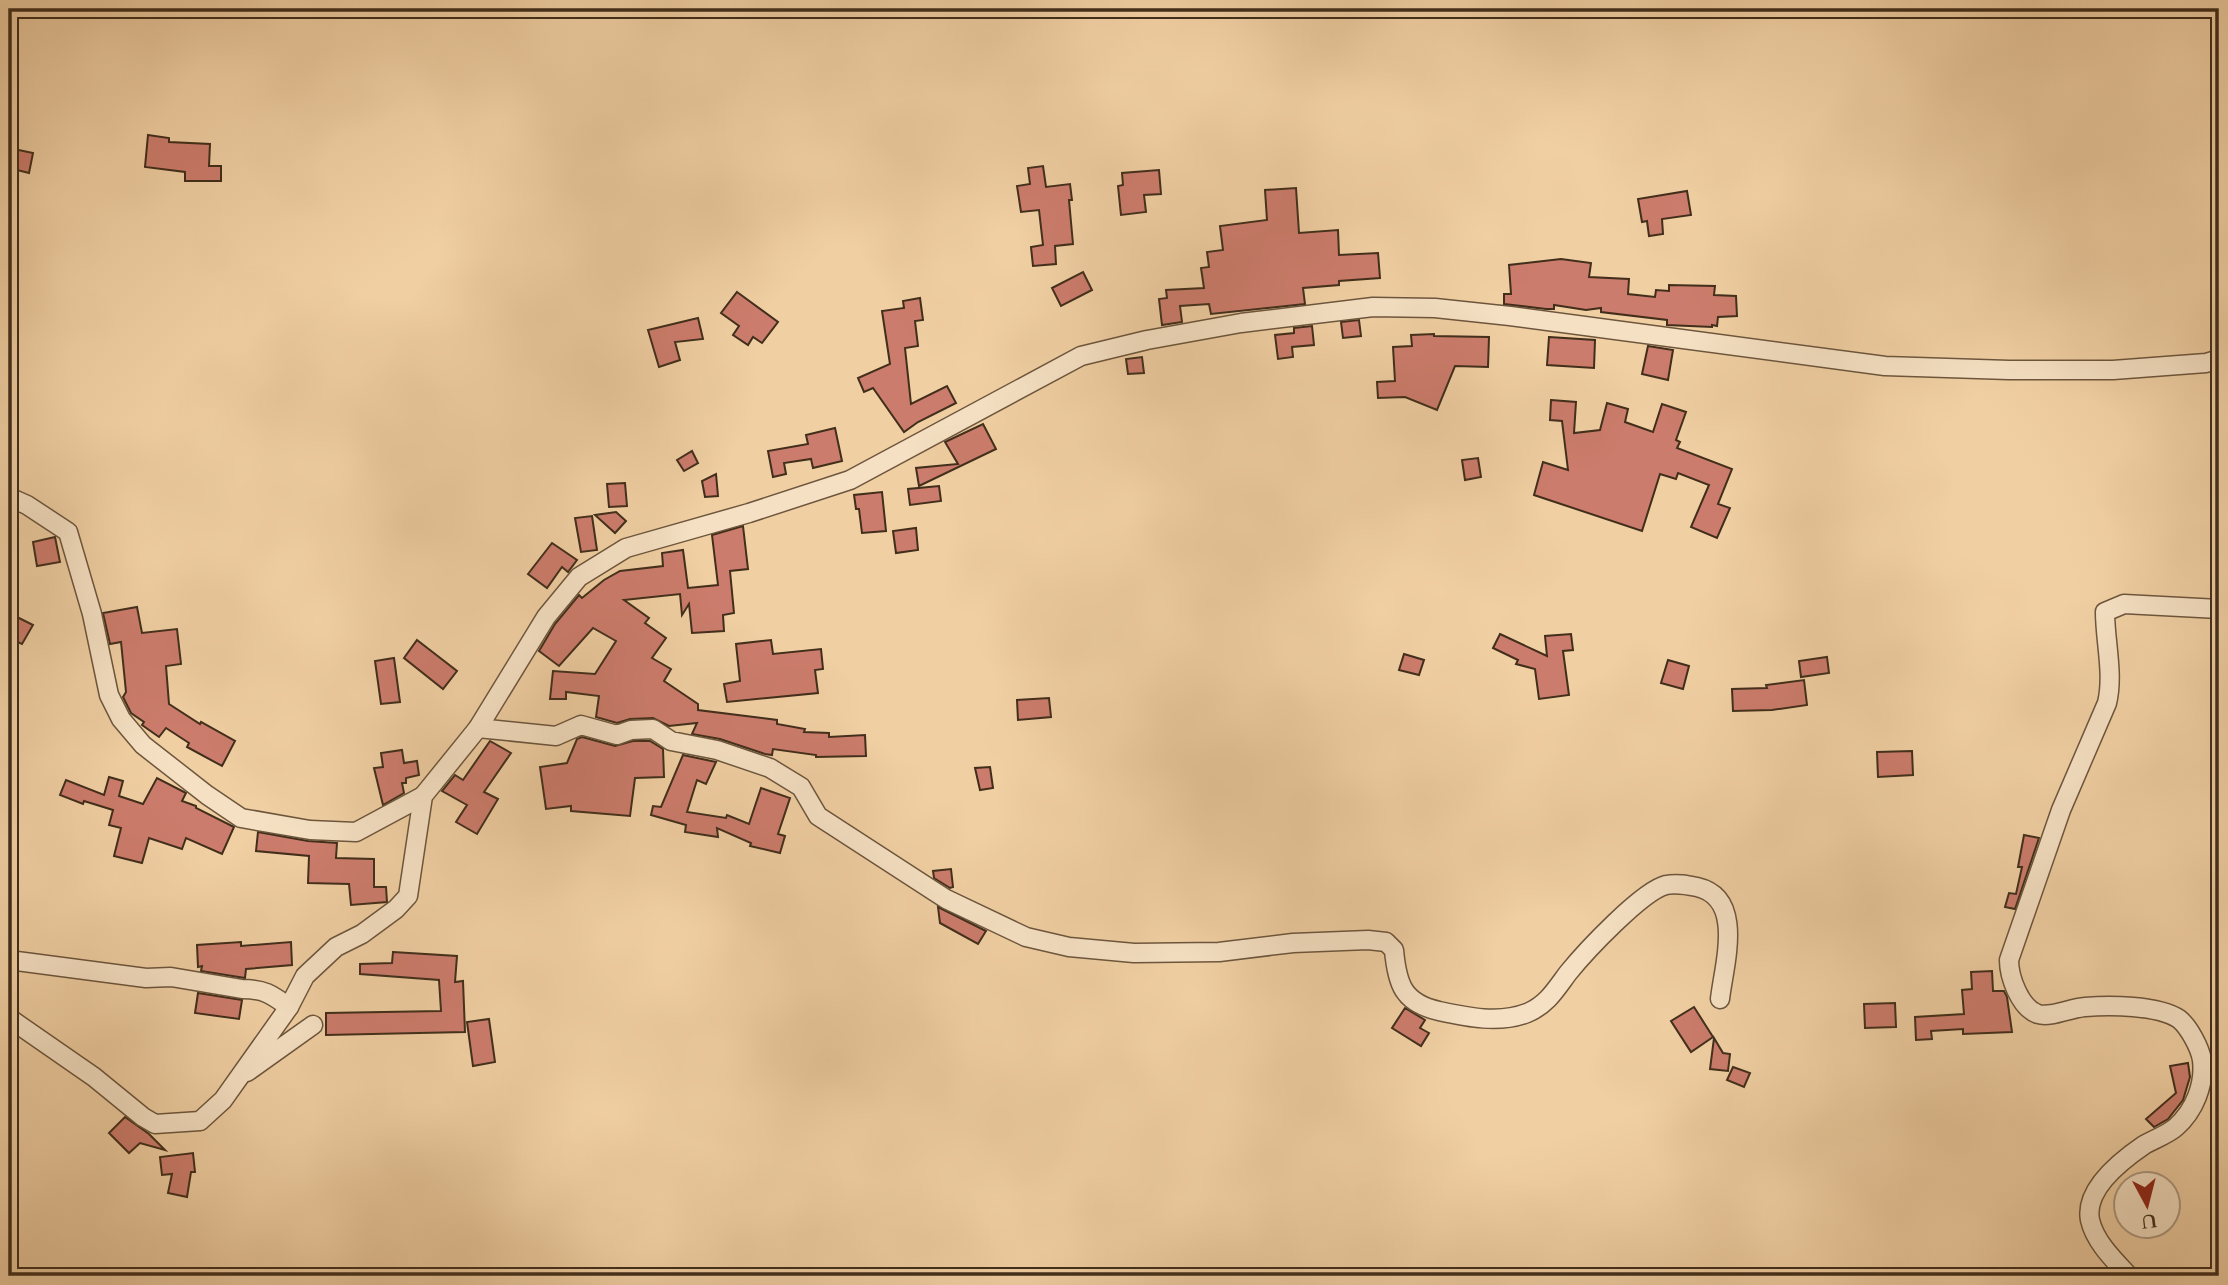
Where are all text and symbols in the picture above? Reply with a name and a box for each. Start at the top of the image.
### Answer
north arrow [2112,1170,2182,1240]
text: U [2139,1207,2158,1235]

